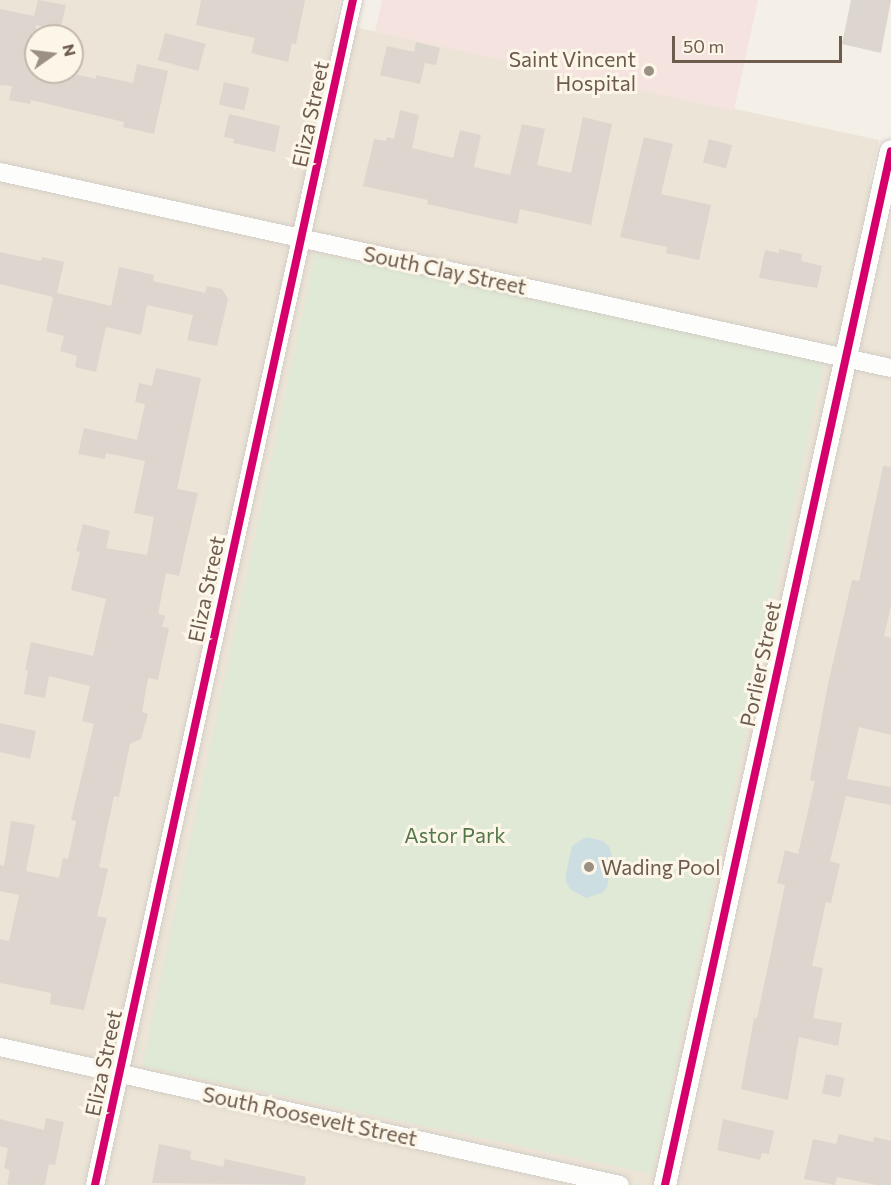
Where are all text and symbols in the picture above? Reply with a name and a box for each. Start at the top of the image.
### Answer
north arrow [24,24,84,84]
scale bar [675,24,844,62]
text: 50 m [683,35,724,57]
text: N [59,42,81,58]
place label: Saint Vincent Hospital [509,46,636,96]
street label: Eliza Street [286,59,334,169]
marker: Saint Vincent Hospital [640,62,658,80]
street label: South Clay Street [361,240,529,300]
street label: Eliza Street [182,534,230,644]
street label: Porlier Street [734,599,786,729]
park label: Astor Park [404,822,506,848]
place label: Wading Pool [601,854,721,880]
marker: Wading Pool [582,860,596,874]
street label: Eliza Street [79,1008,127,1118]
street label: South Roosevelt Street [200,1081,420,1151]

